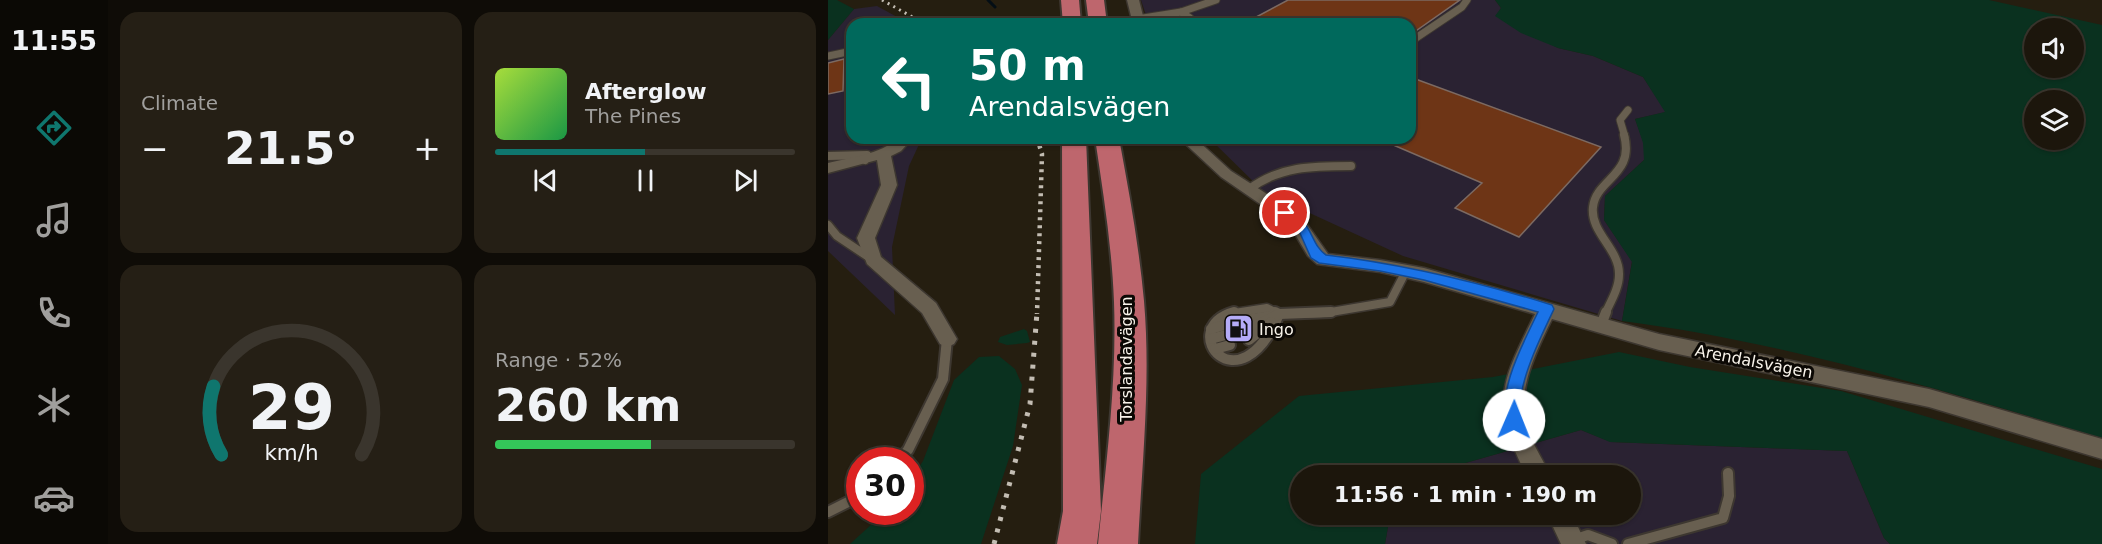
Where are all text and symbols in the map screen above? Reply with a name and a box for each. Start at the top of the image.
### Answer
map controls [2024,18,2084,150]
button: sound [2024,18,2084,78]
text: 11:55 [11,25,97,56]
text: 50 m [969,41,1086,90]
icon: left [870,42,948,120]
text: Afterglow [585,79,707,104]
button: layers [2024,90,2084,150]
text: Climate [141,91,218,115]
text: Arendalsvägen [969,91,1170,122]
text: The Pines [585,104,681,128]
icon: directions [33,107,75,149]
text: 21.5° [224,122,358,175]
text: − [141,129,169,168]
text: + [413,129,441,168]
icon: previous [529,164,562,197]
icon: pause [629,164,662,197]
icon: next [729,164,762,197]
pin [1259,187,1310,238]
icon: arrive [1268,196,1301,229]
icon: music [33,199,75,241]
icon: phone [33,292,75,334]
street label: Torslandavägen [1117,296,1136,423]
fuel station icon: Ingo [1222,313,1254,345]
place label: Ingo [1259,320,1294,339]
street label: Arendalsvägen [1694,341,1814,382]
text: Range · 52% [495,348,622,372]
text: 29 [248,371,334,444]
text: 260 km [495,379,681,432]
icon: climate [33,384,75,426]
position arrow [1482,388,1546,452]
text: km/h [264,441,318,466]
speed limit sign: 30 [846,447,924,525]
icon: car [33,477,75,519]
text: 11:56 · 1 min · 190 m [1334,482,1597,507]

